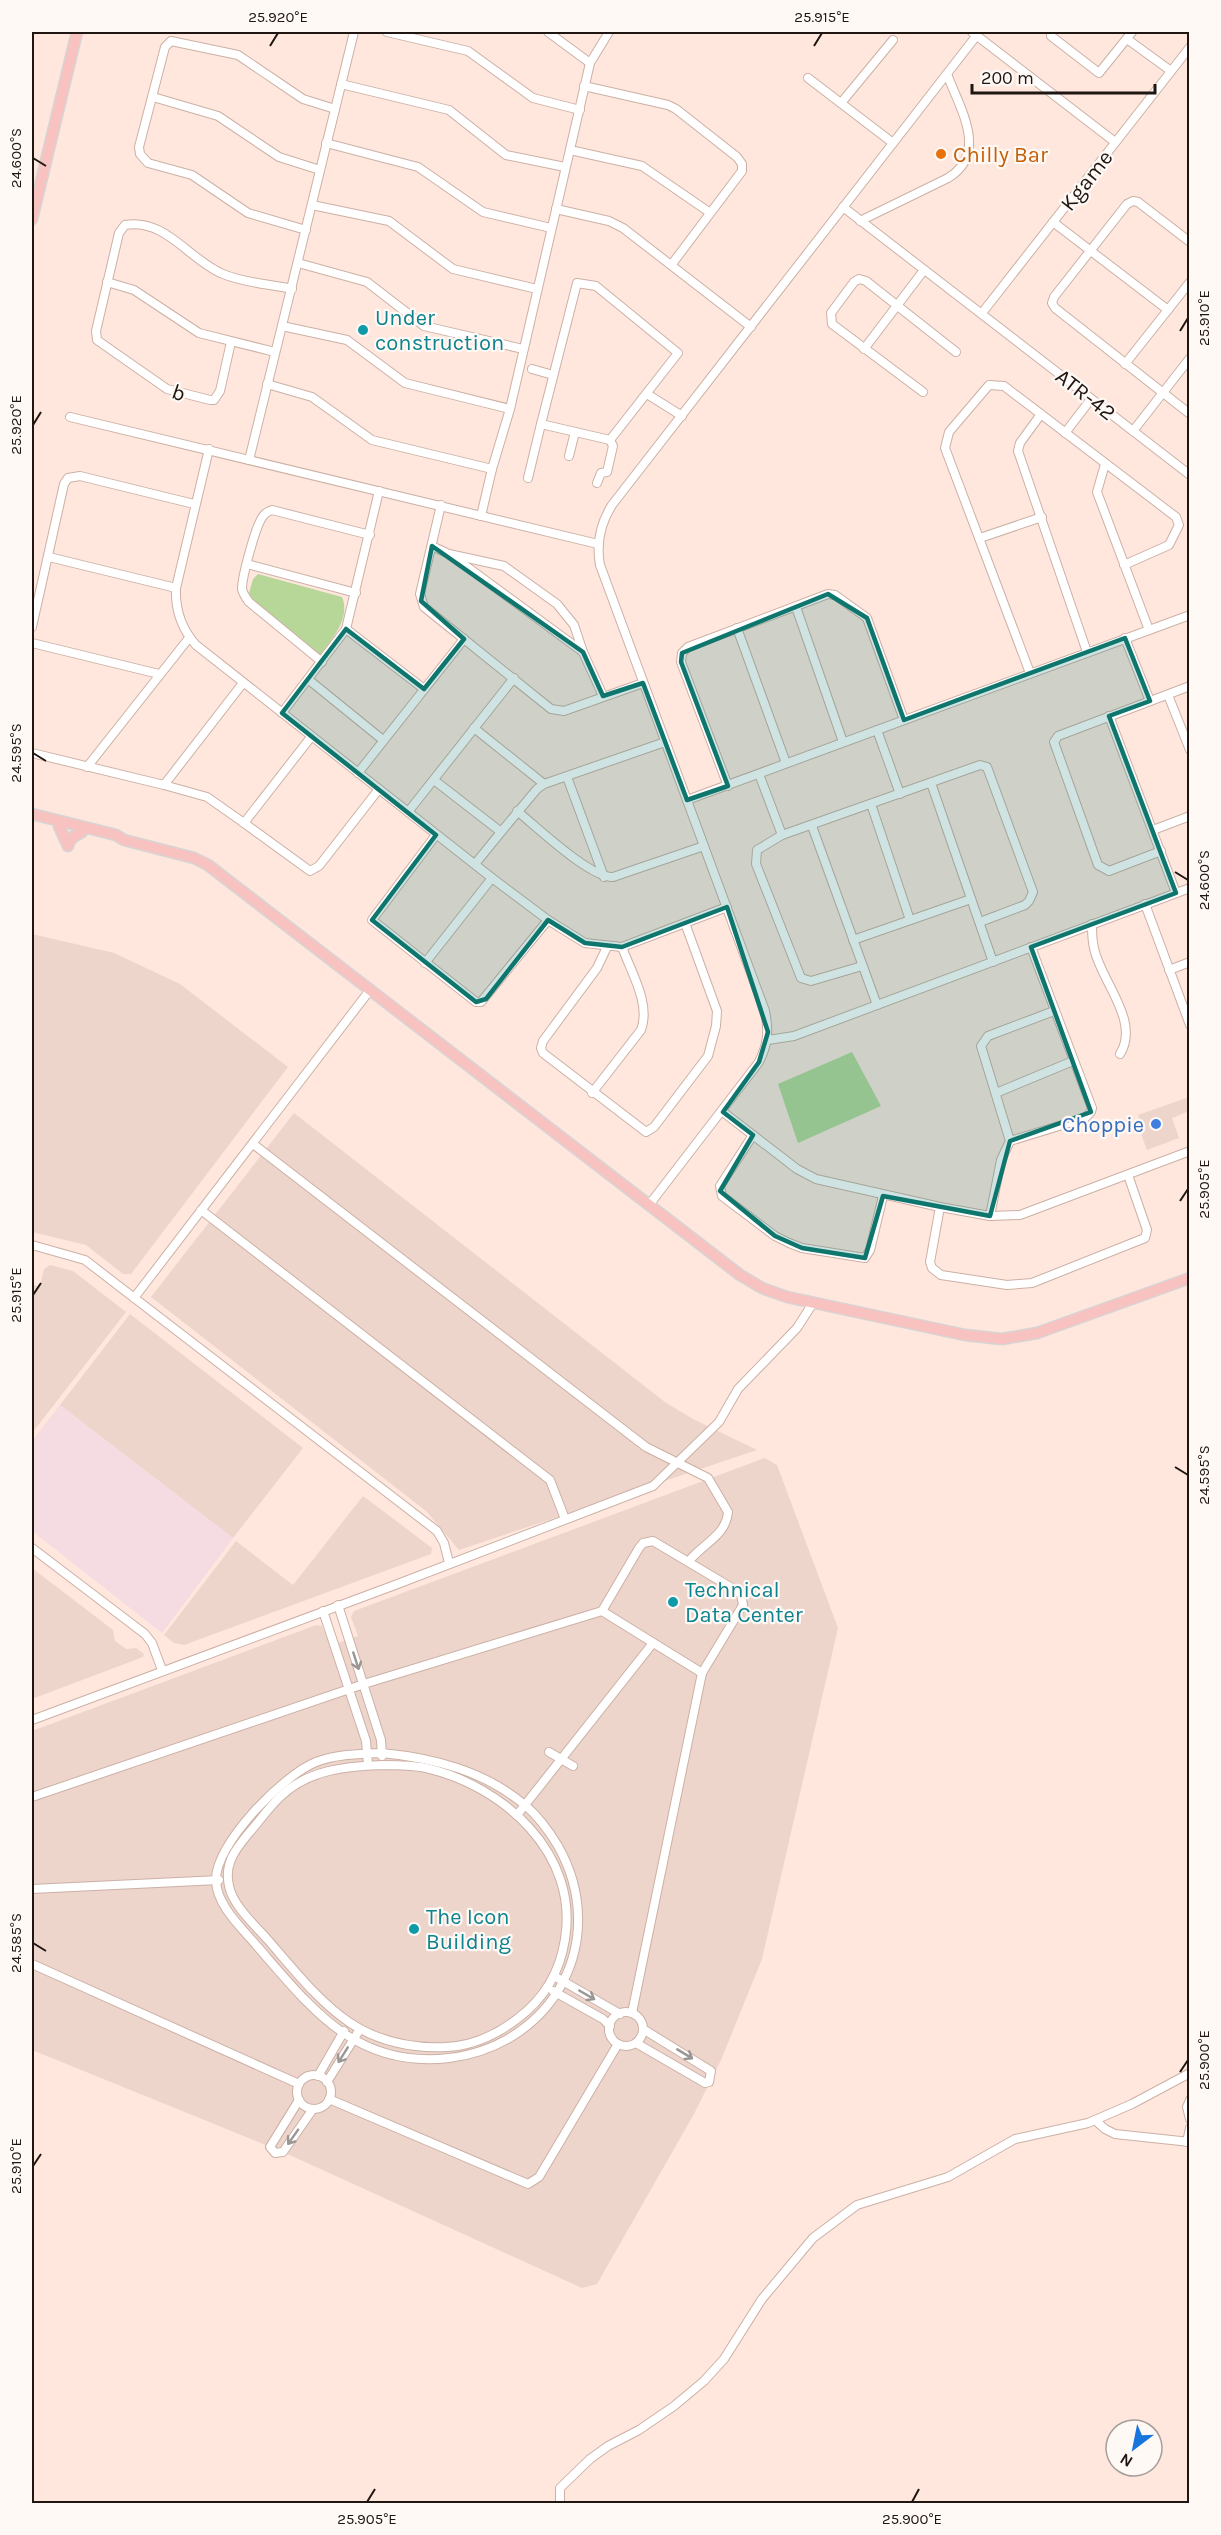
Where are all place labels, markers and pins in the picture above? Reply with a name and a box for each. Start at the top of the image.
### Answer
place label: Chilly Bar [953,142,1048,168]
marker: Chilly Bar [934,147,948,161]
place label: Under construction [375,305,504,356]
marker: Under construction [356,323,370,337]
place label: Choppie [1062,1112,1144,1138]
marker: Choppie [1149,1117,1163,1131]
place label: Technical Data Center [685,1577,803,1628]
marker: Technical Data Center [666,1595,680,1609]
place label: The Icon Building [426,1904,512,1955]
marker: The Icon Building [407,1922,421,1936]

